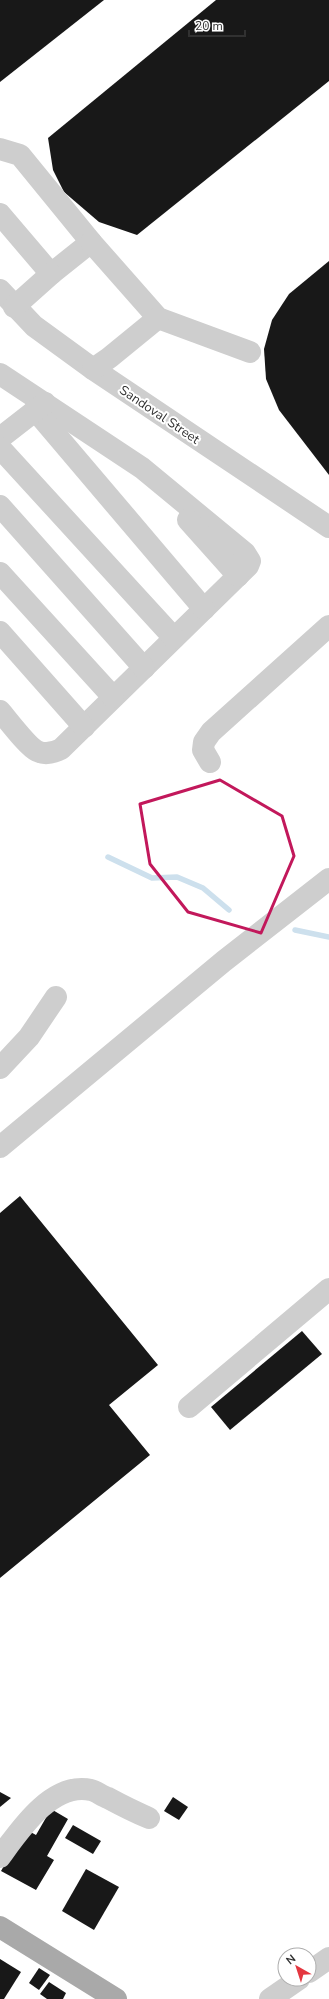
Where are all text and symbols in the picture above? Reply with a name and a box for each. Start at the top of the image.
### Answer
scale bar [189,12,245,38]
text: 20 m [195,18,223,34]
street label: Sandoval Street [116,381,203,449]
north arrow [277,1947,317,1987]
text: N [283,1951,299,1968]

